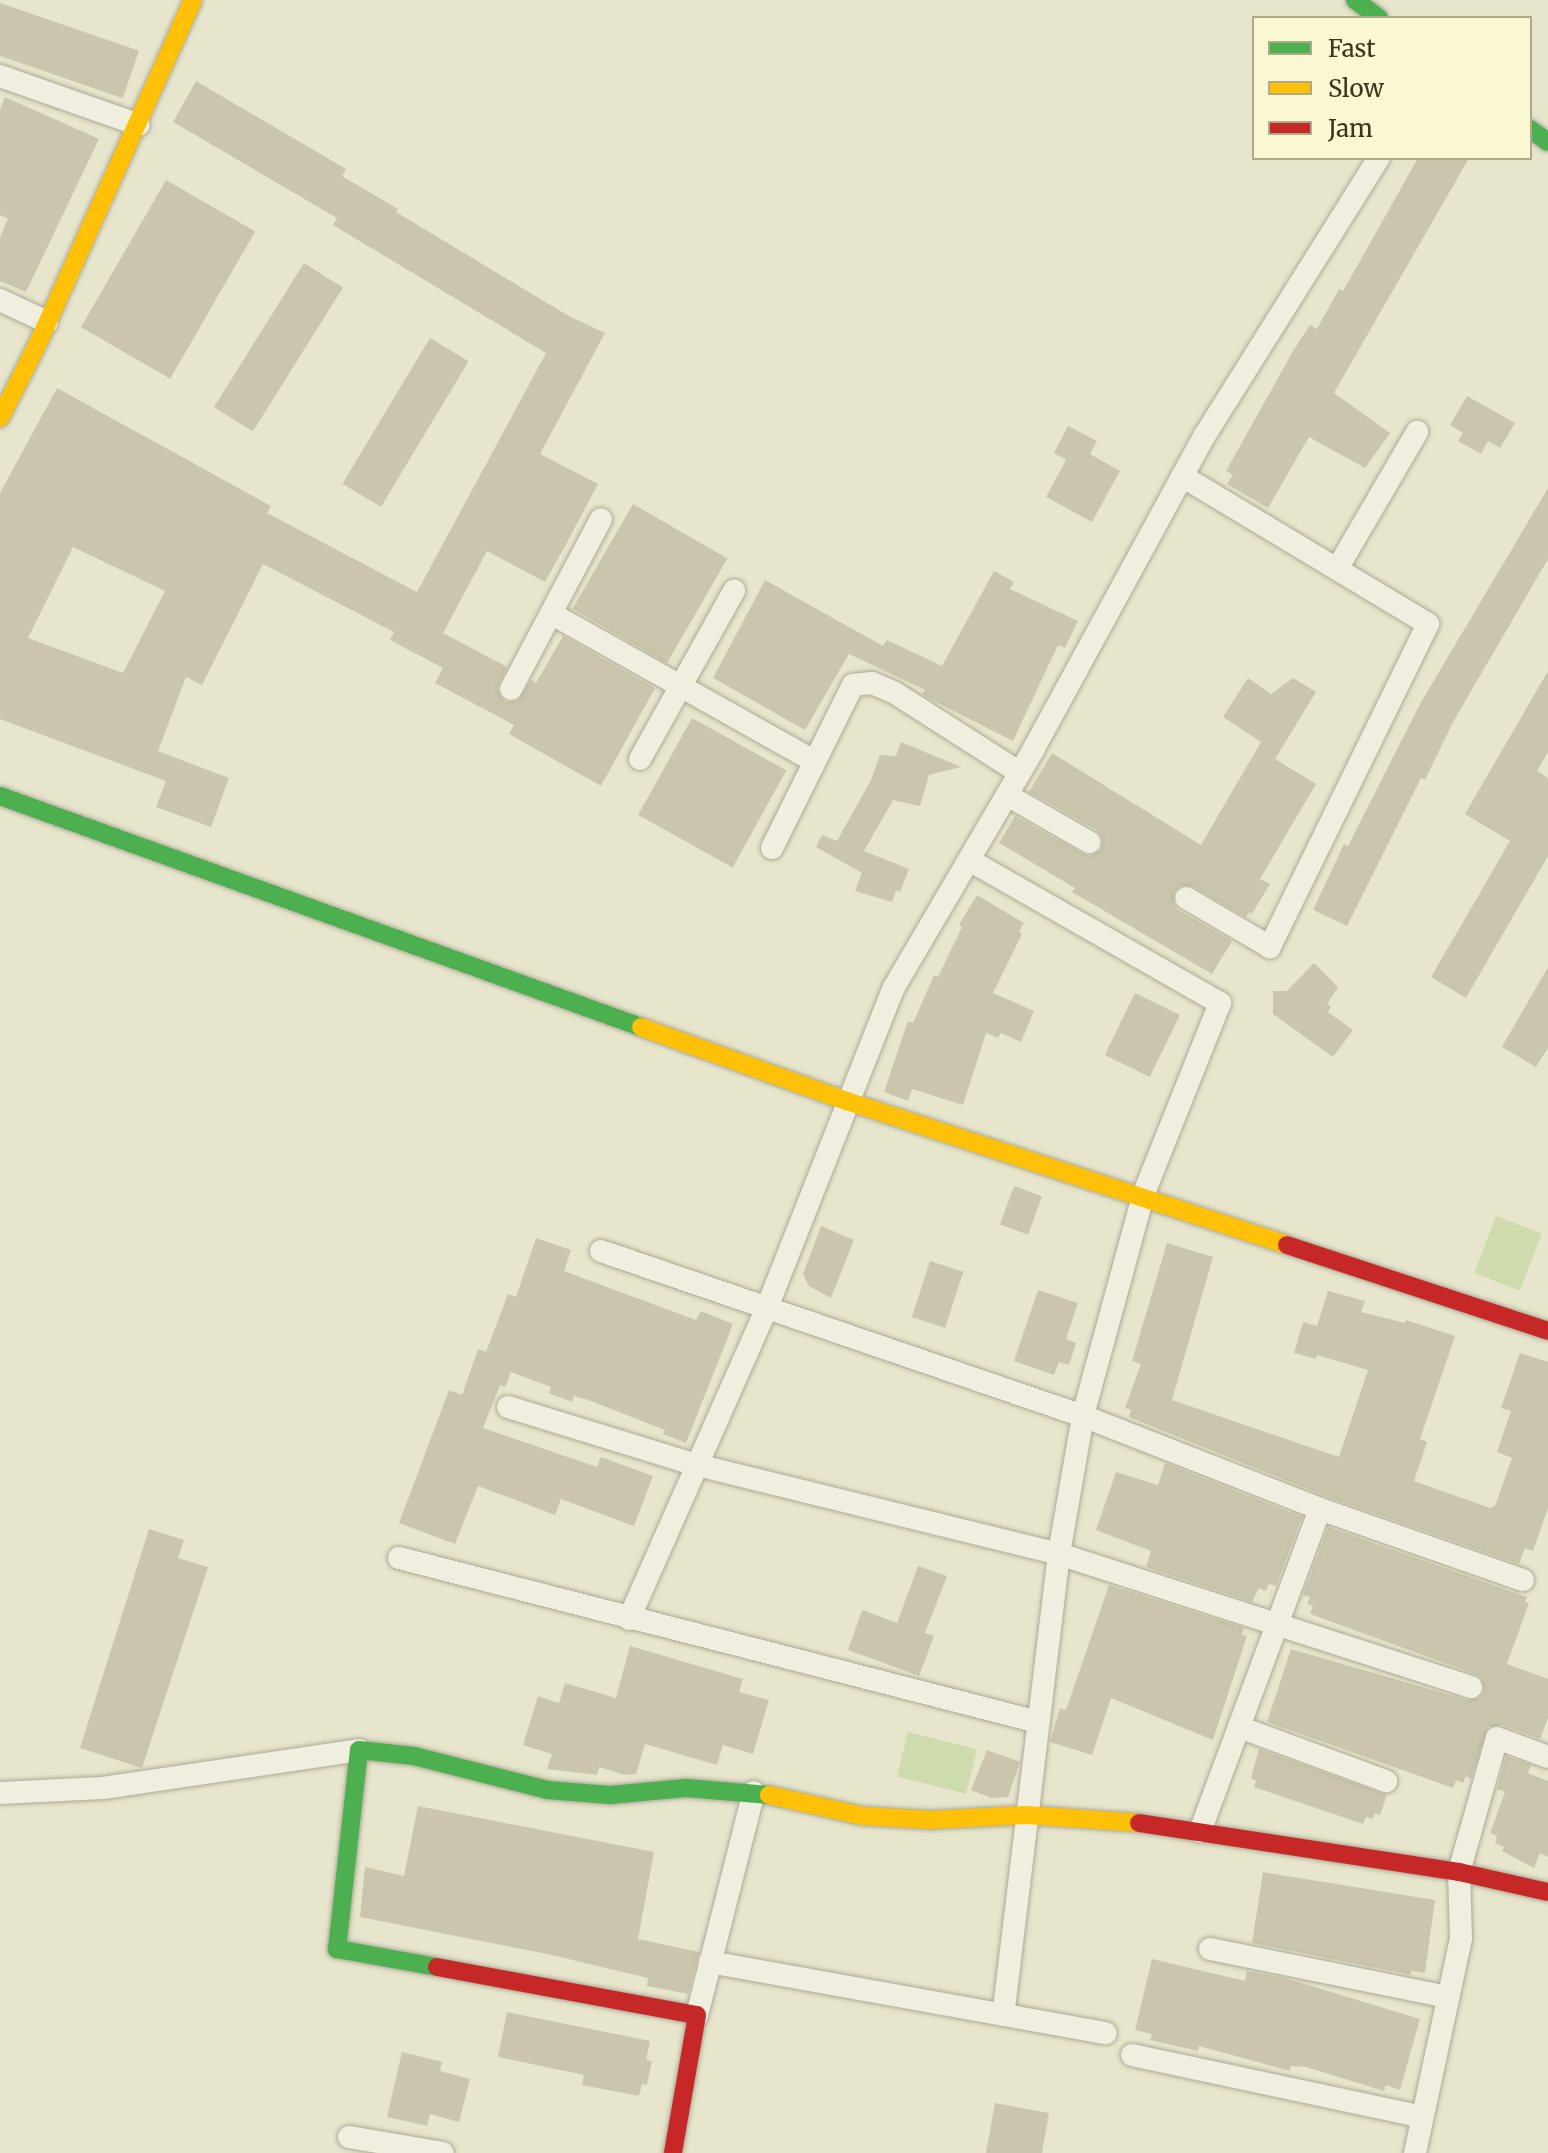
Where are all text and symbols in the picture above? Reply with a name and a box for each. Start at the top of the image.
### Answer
legend [1252,16,1532,160]
text: Fast [1328,33,1376,64]
text: Slow [1328,73,1384,104]
text: Jam [1328,113,1373,144]

